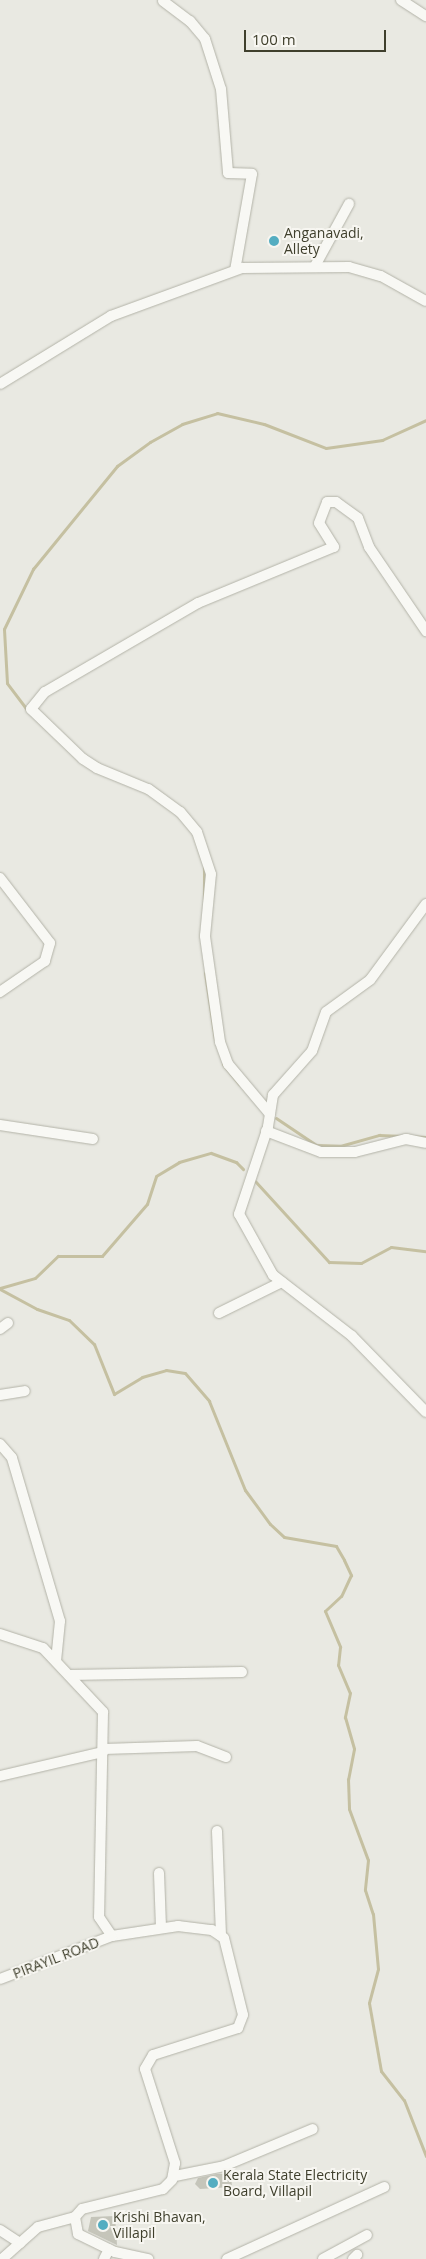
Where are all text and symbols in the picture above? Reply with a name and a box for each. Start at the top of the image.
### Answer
scale bar [246,20,388,52]
text: 100 m [252,29,296,49]
place label: Anganavadi, Allety [284,225,364,258]
marker: Anganavadi, Allety [268,235,280,247]
street label: PIRAYIL ROAD [10,1934,102,1982]
place label: Kerala State Electricity Board, Villapil [223,2167,367,2200]
marker: Kerala State Electricity Board, Villapil [207,2177,219,2189]
place label: Krishi Bhavan, Villapil [113,2209,206,2242]
marker: Krishi Bhavan, Villapil [97,2219,109,2231]

